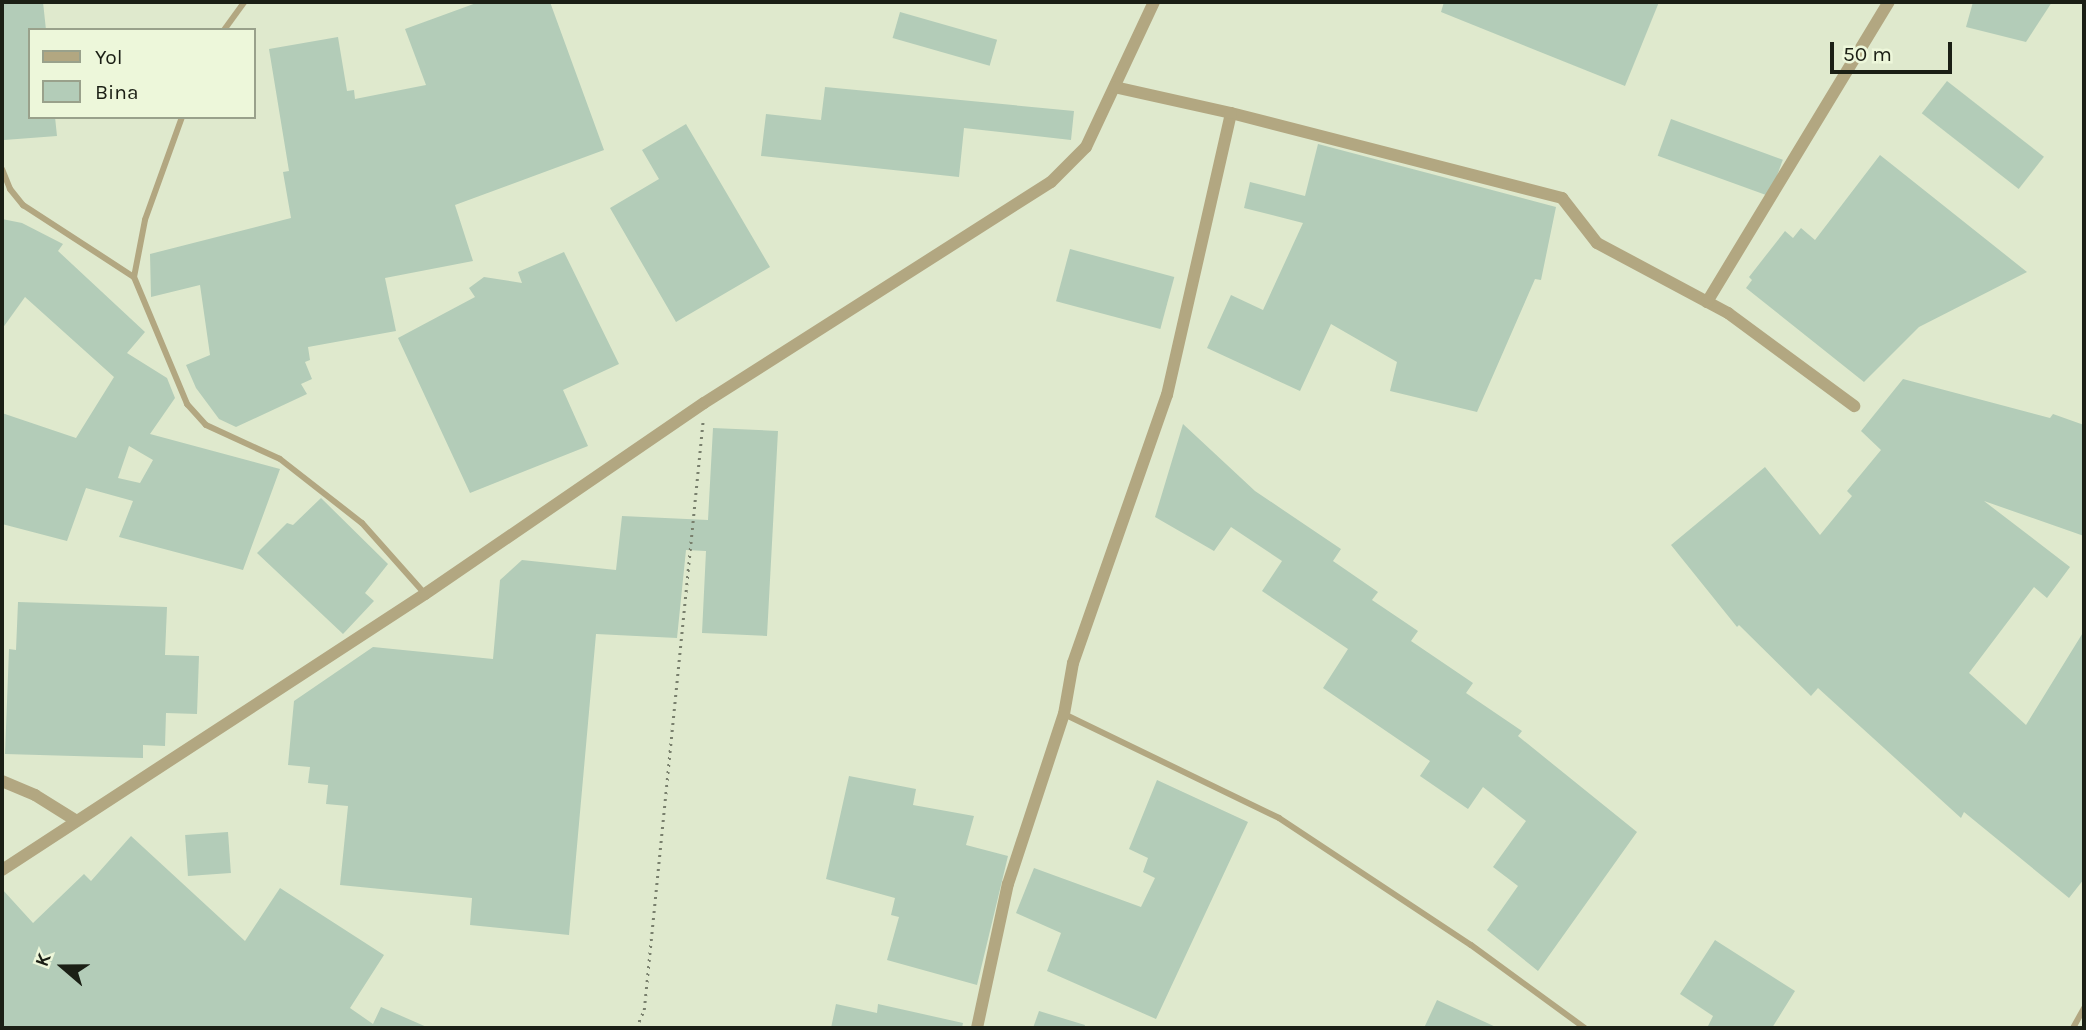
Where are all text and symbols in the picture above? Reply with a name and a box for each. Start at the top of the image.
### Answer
legend [28,28,256,119]
scale bar [1834,28,1956,72]
text: 50 m [1843,42,1892,66]
text: Yol [95,45,123,69]
text: Bina [95,80,139,104]
north arrow [28,932,98,1002]
text: K [31,950,56,969]

